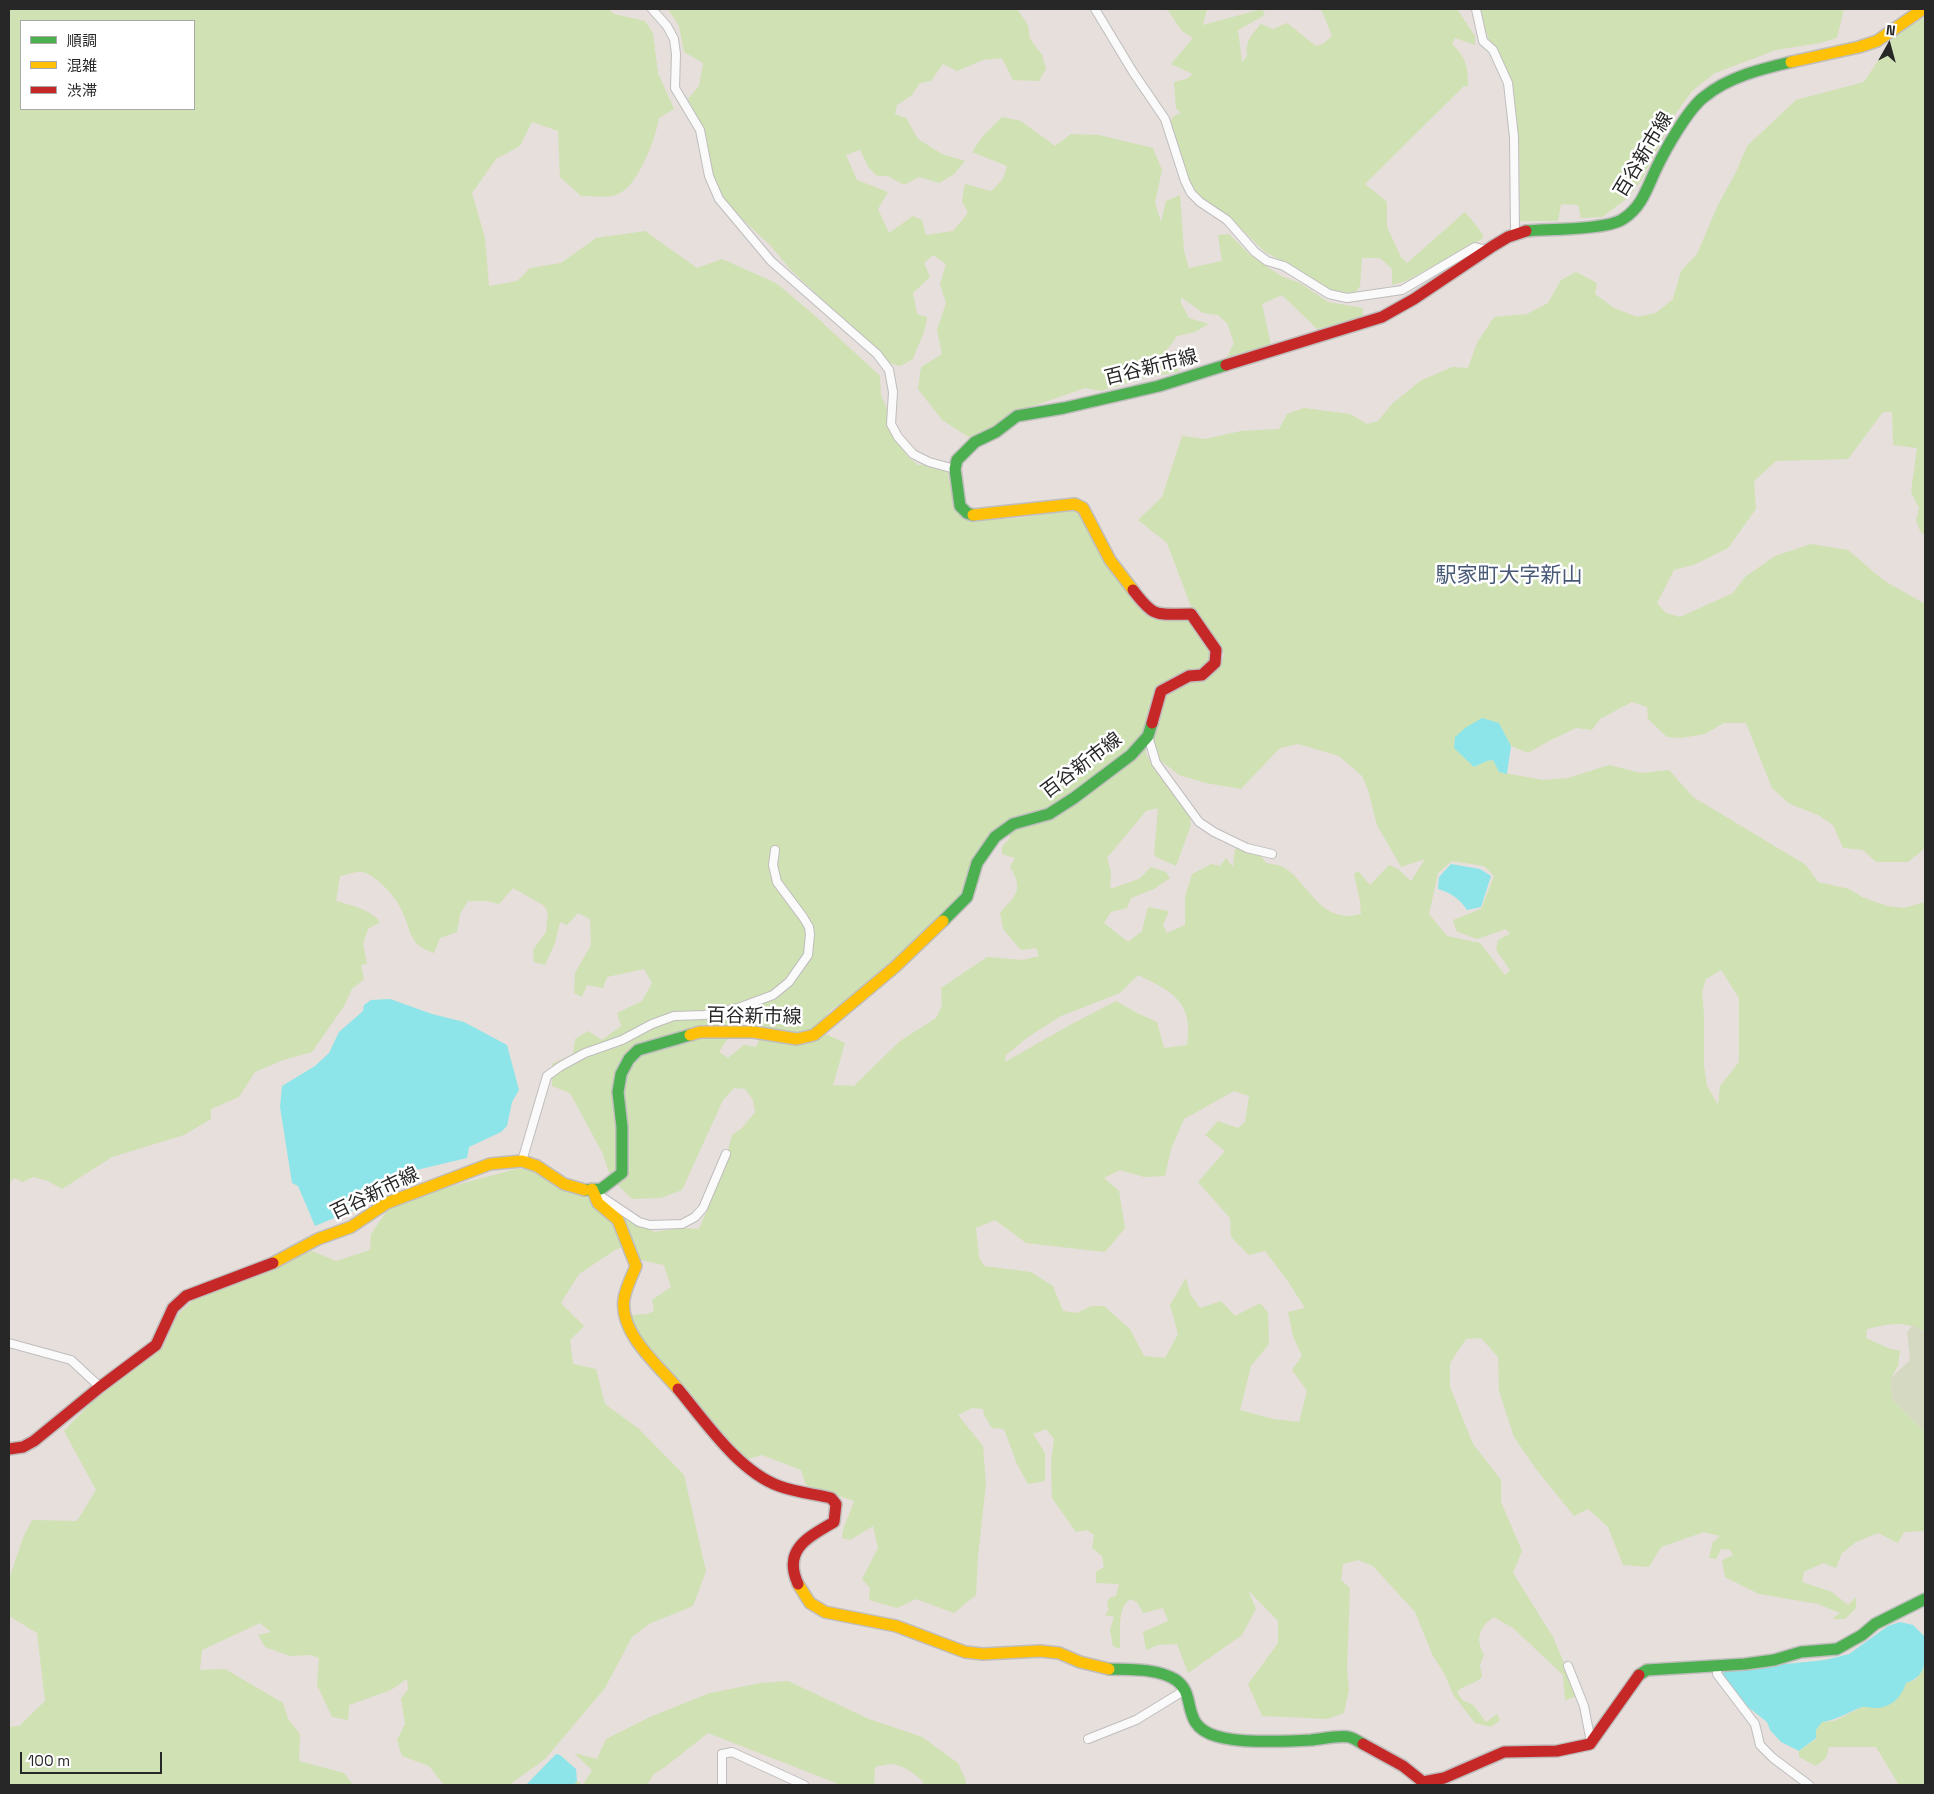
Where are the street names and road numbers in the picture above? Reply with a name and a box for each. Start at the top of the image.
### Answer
street label: 百谷新市線 [1610,108,1678,202]
street label: 百谷新市線 [1102,345,1200,391]
street label: 百谷新市線 [1037,728,1127,804]
street label: 百谷新市線 [706,1005,802,1029]
street label: 百谷新市線 [327,1163,423,1225]

